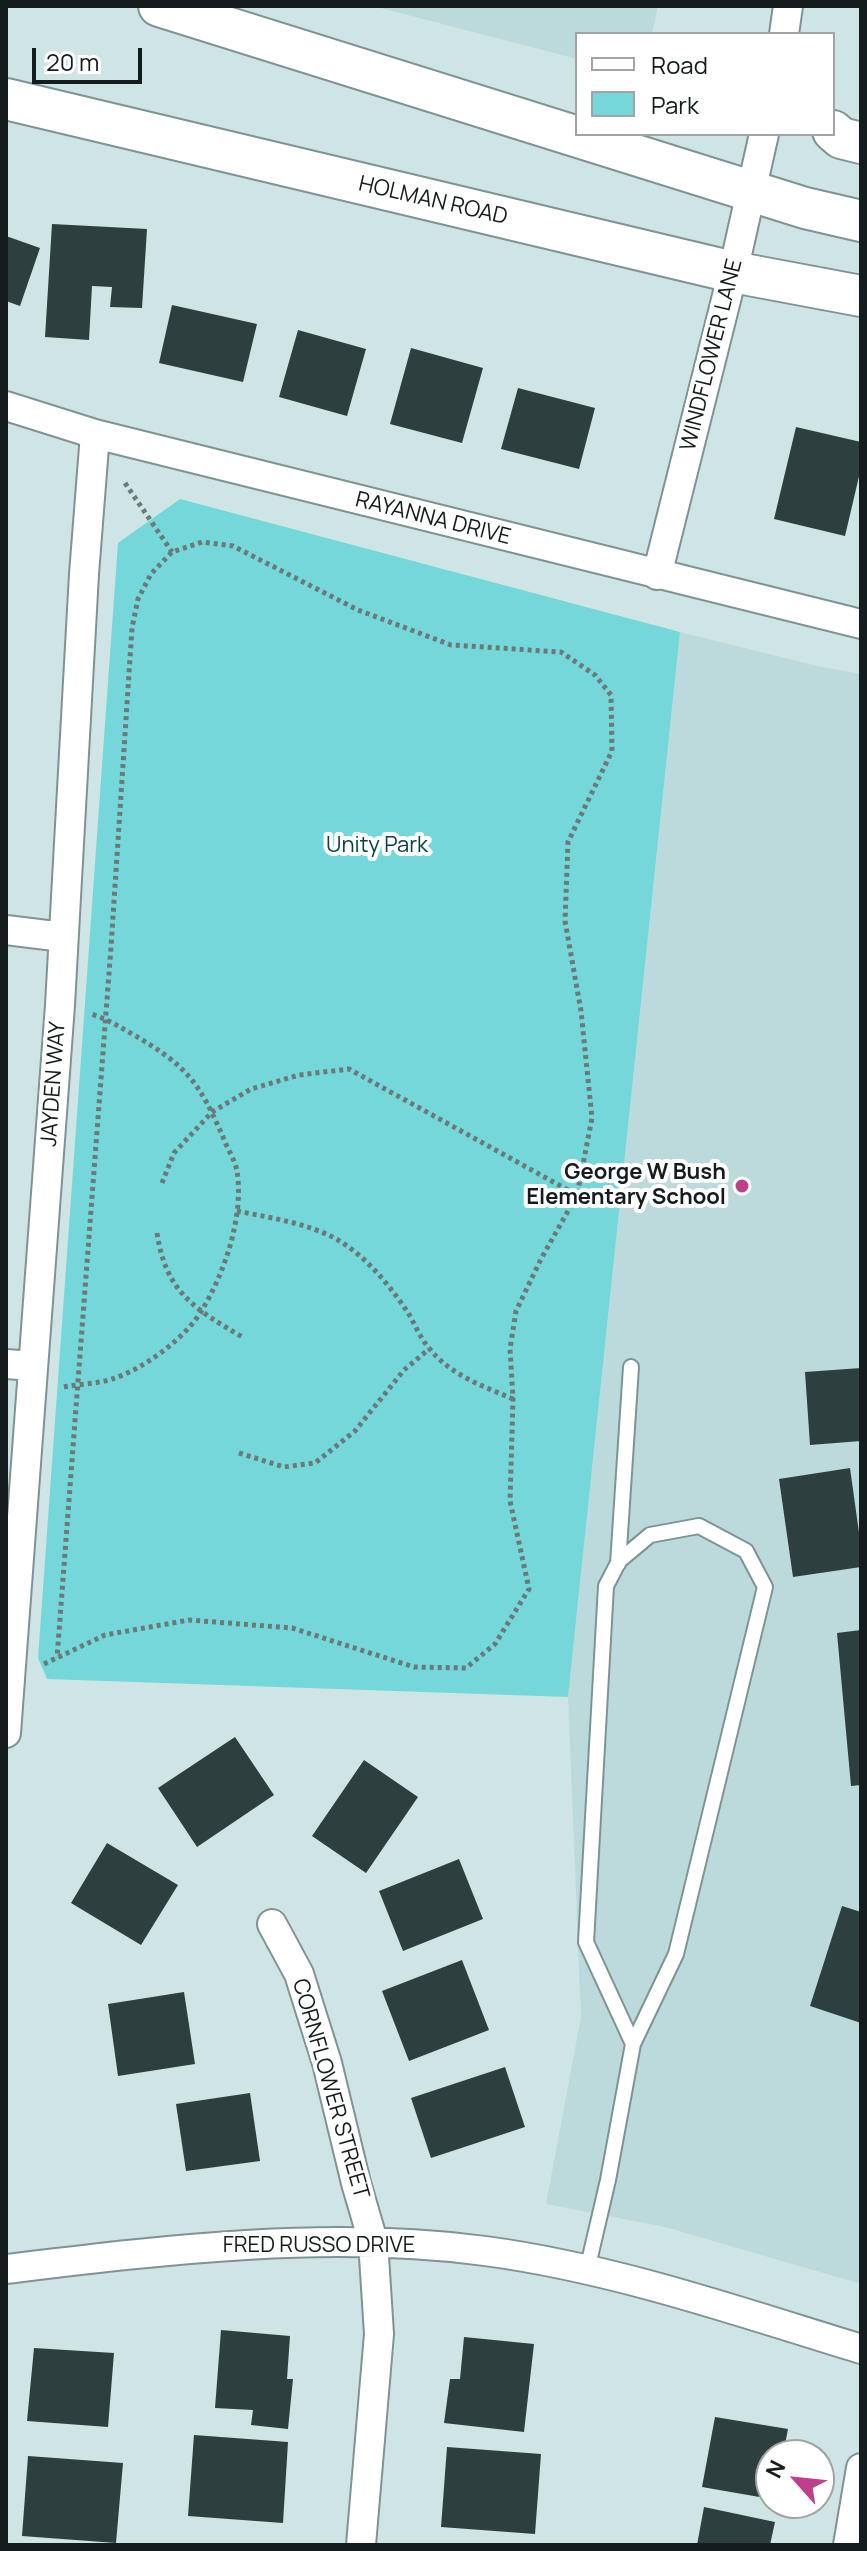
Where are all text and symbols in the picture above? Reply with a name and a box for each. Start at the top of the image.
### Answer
scale bar [36,32,146,82]
legend [575,32,835,136]
text: 20 m [46,45,99,78]
text: Road [651,48,708,81]
text: Park [651,88,699,121]
street label: HOLMAN ROAD [356,171,510,231]
street label: WINDFLOWER LANE [675,256,749,454]
street label: RAYANNA DRIVE [353,487,513,551]
park label: Unity Park [326,833,428,859]
street label: JAYDEN WAY [36,1021,72,1147]
place label: George W Bush Elementary School [526,1160,726,1212]
marker: George W Bush Elementary School [733,1177,751,1195]
street label: CORNFLOWER STREET [286,1976,374,2202]
street label: FRED RUSSO DRIVE [223,2233,415,2259]
north arrow [755,2439,835,2519]
text: N [758,2455,792,2483]

